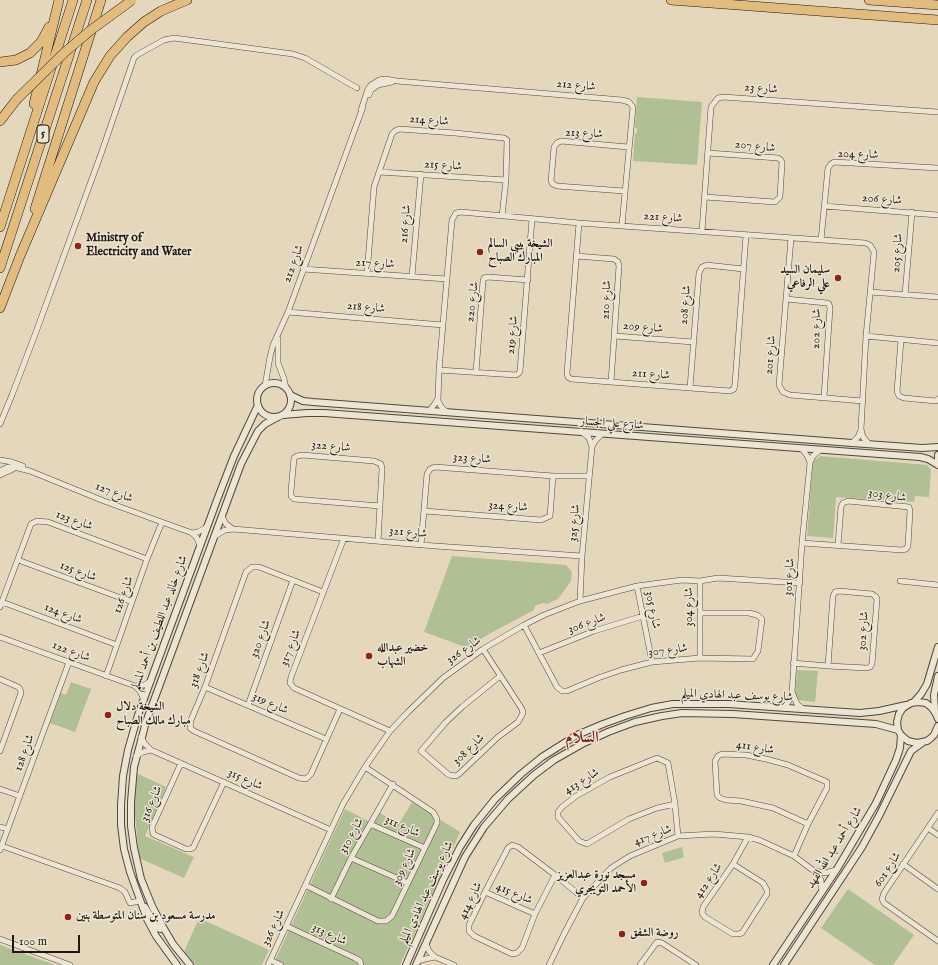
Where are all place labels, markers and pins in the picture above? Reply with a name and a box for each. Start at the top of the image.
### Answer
place label: Ministry of Electricity and Water [86,232,191,260]
place label: الشيخة بيبي السالم المبارك الصباح [488,238,553,266]
marker: Ministry of Electricity and Water [73,241,83,251]
marker: الشيخة بيبي السالم المبارك الصباح [475,247,485,257]
place label: سليمان السيد علي الرفاعي [780,264,830,292]
marker: سليمان السيد علي الرفاعي [833,273,843,283]
place label: خضير عبدالله الشهاب [377,642,428,670]
marker: خضير عبدالله الشهاب [364,651,374,661]
place label: الشيخة دلال مبارك مالك الصباح [116,701,191,729]
marker: الشيخة دلال مبارك مالك الصباح [103,710,113,720]
place label: مسجد نورة عبدالعزيز الأحمد التويجري [557,869,636,897]
marker: مسجد نورة عبدالعزيز الأحمد التويجري [639,878,649,888]
place label: مدرسة مسعود بن سنان المتوسطة بنين [76,910,215,924]
marker: مدرسة مسعود بن سنان المتوسطة بنين [63,912,73,922]
place label: روضة الشفق [630,927,678,941]
marker: روضة الشفق [617,929,627,939]

